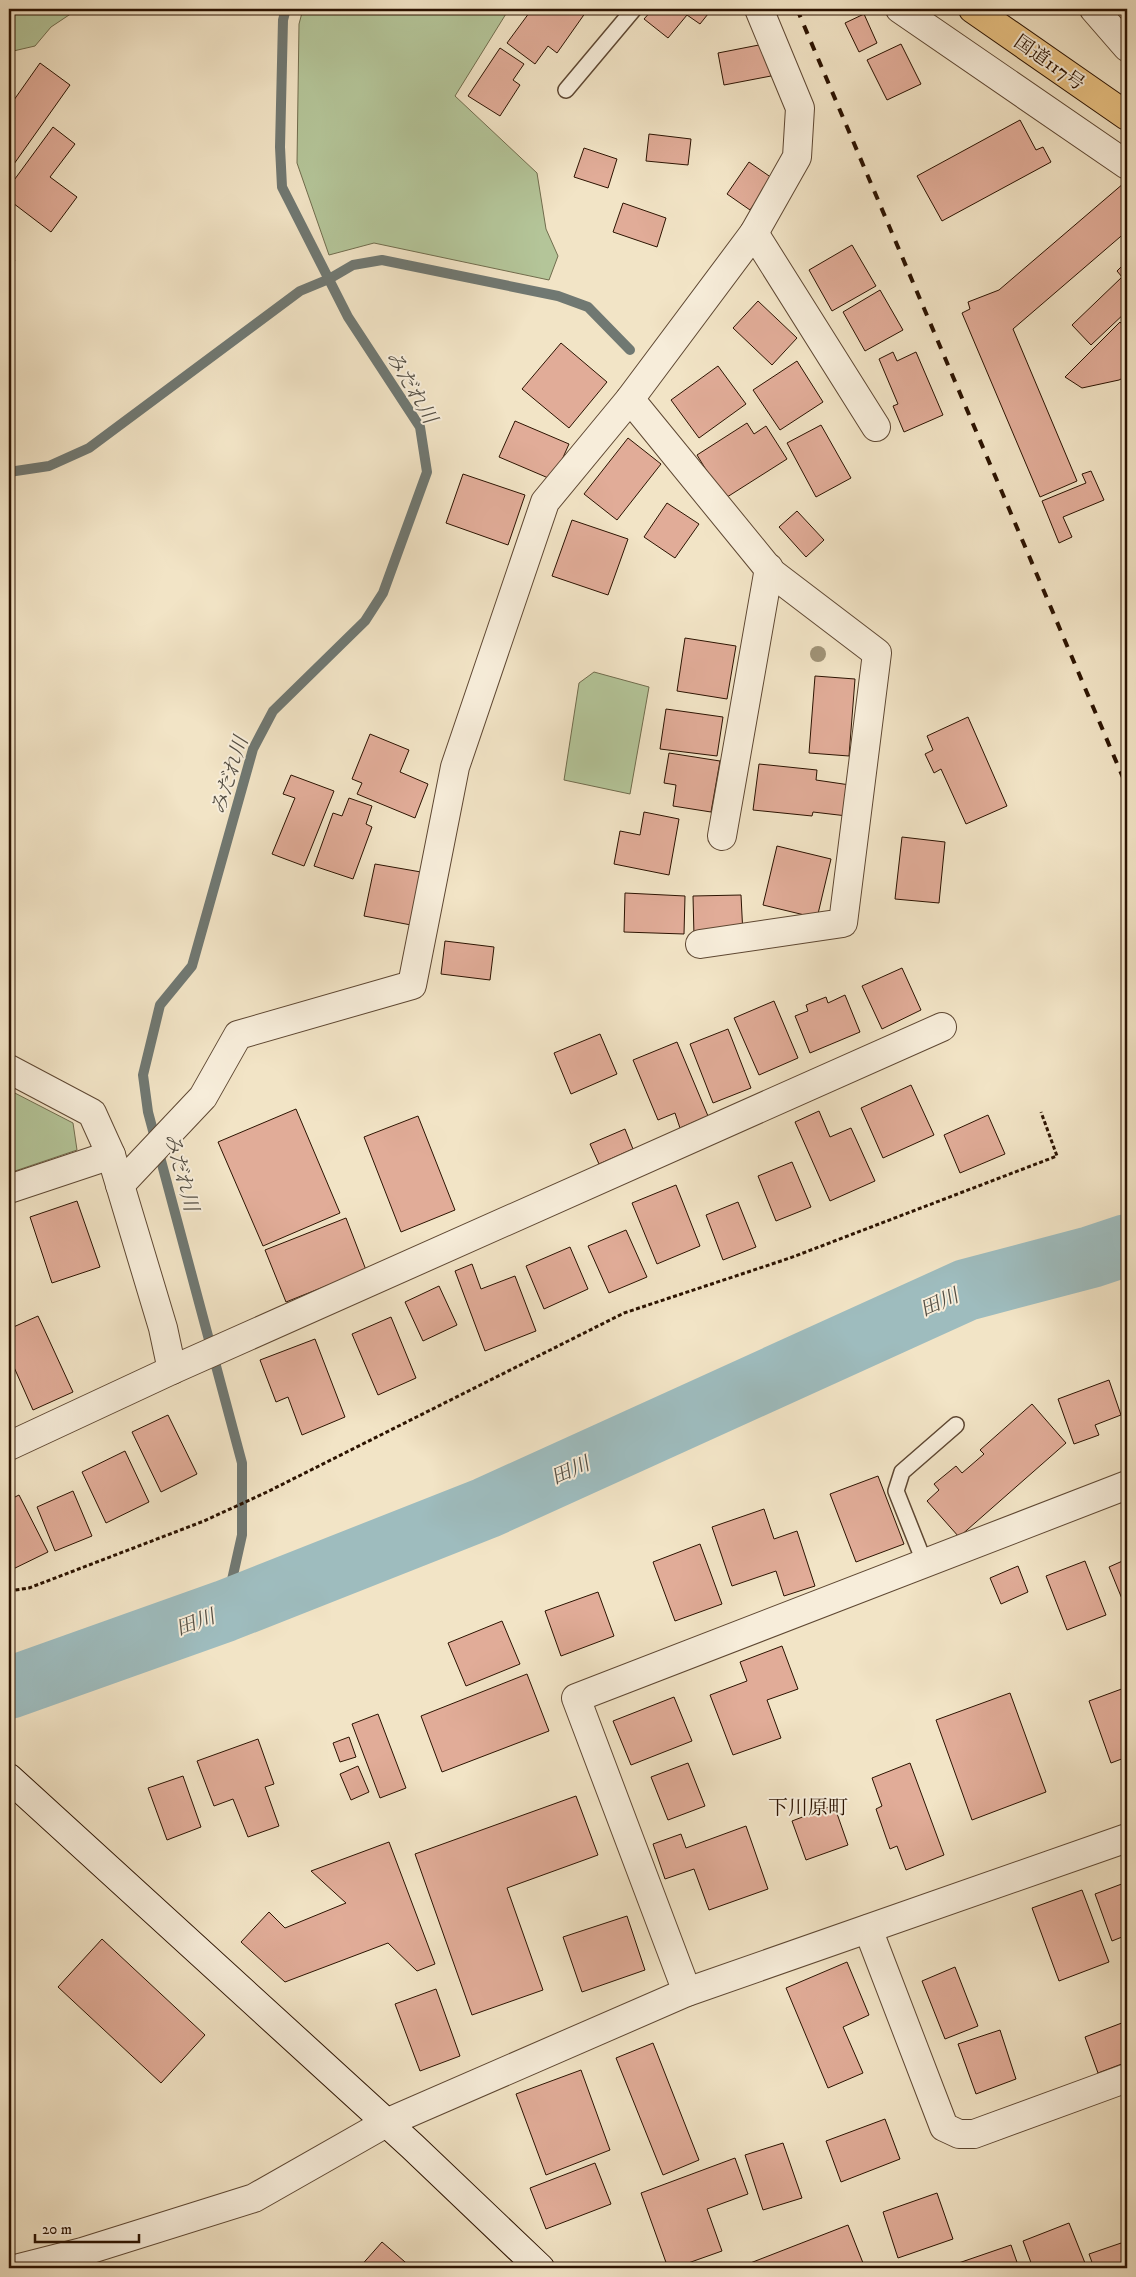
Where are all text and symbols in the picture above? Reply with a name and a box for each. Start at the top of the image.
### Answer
street label: 国道117号 [1009,31,1089,96]
water label: みだれ川 [380,347,443,430]
water label: みだれ川 [206,732,255,817]
water label: みだれ川 [158,1131,203,1216]
water label: 田川 [916,1283,965,1323]
water label: 田川 [547,1451,596,1491]
water label: 田川 [172,1604,220,1642]
district label: 下川原町 [768,1796,848,1821]
scale bar [35,2212,139,2244]
text: 20 m [42,2220,72,2239]

